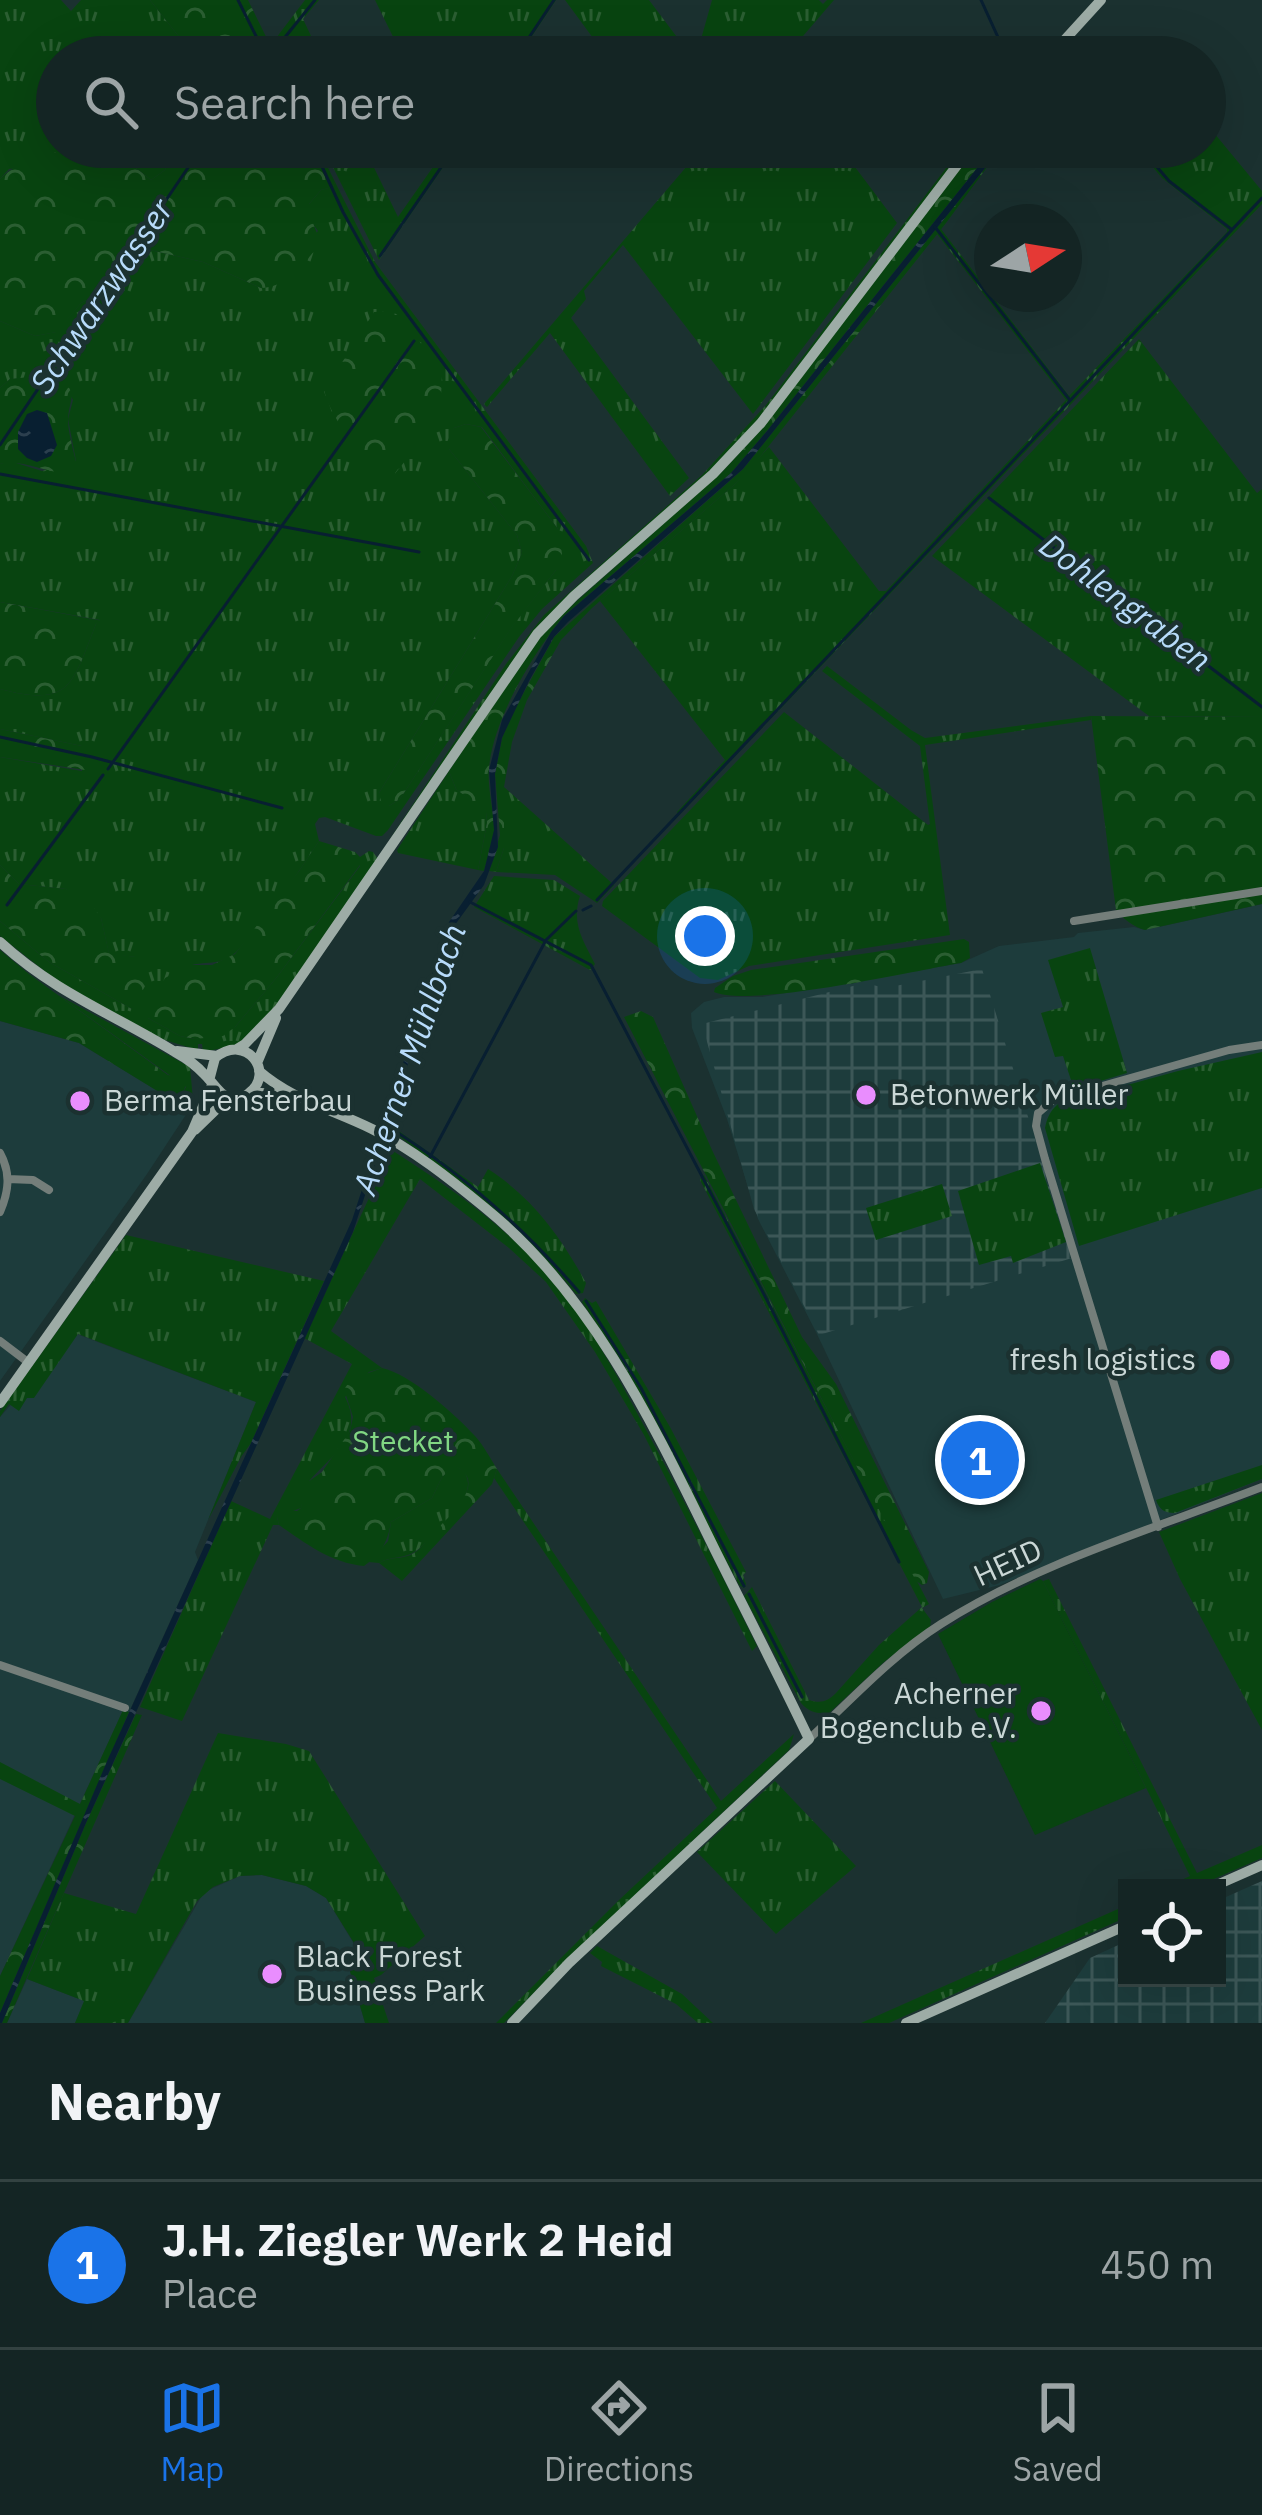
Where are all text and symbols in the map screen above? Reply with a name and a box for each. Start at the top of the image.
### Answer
search box [36,36,1226,168]
icon: search [78,69,144,135]
text: Search here [174,73,415,131]
water label: Schwarzwasser [19,189,182,402]
north arrow [974,204,1082,312]
water label: Dohlengraben [1032,523,1221,680]
your location [675,906,735,966]
water label: Acherner Mühlbach [342,918,475,1201]
place label: Betonwerk Müller [890,1074,1128,1113]
place label: Berma Fensterbau [104,1080,353,1119]
marker: Betonwerk Müller [853,1082,879,1108]
marker: Berma Fensterbau [67,1088,93,1114]
place label: fresh logistics [1010,1339,1196,1378]
marker: fresh logistics [1207,1347,1233,1373]
pin: 1 [941,1415,1019,1505]
park label: Stecket [352,1421,454,1460]
street label: HEID [967,1529,1048,1594]
place label: Acherner Bogenclub e.V. [820,1673,1017,1746]
marker: Acherner Bogenclub e.V. [1028,1698,1054,1724]
map controls [1118,1879,1226,1987]
button: locate [1118,1879,1226,1987]
place label: Black Forest Business Park [296,1936,485,2009]
marker: Black Forest Business Park [259,1961,285,1987]
text: Nearby [48,2068,221,2134]
text: J.H. Ziegler Werk 2 Heid [162,2210,674,2268]
text: 1 [75,2239,99,2290]
text: 450 m [1101,2239,1214,2290]
text: Place [162,2268,258,2319]
tab: Map [159,2375,225,2490]
tab: Directions [544,2375,694,2490]
tab: Saved [1013,2375,1103,2490]

